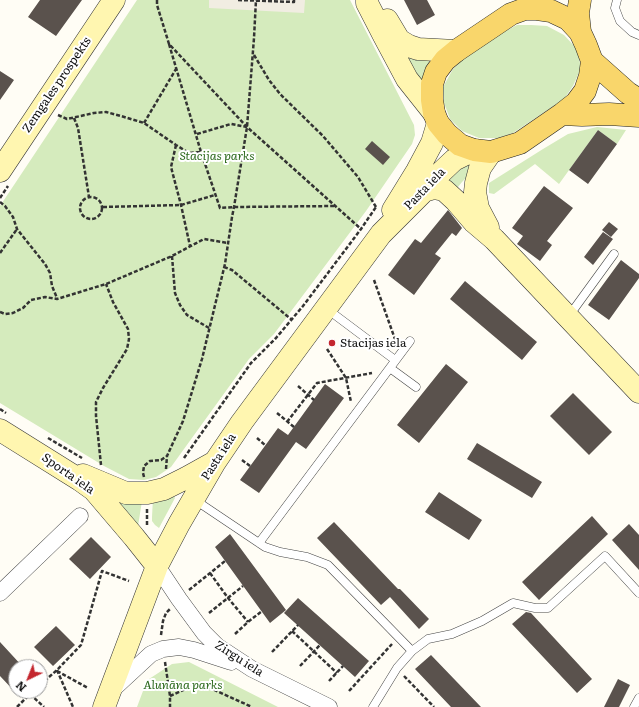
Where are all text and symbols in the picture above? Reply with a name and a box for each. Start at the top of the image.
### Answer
street label: Zemgales prospekts [20,34,94,136]
park label: Stacijas parks [179,149,255,163]
street label: Pasta iela [401,165,449,213]
place label: Stacijas iela [340,336,406,350]
marker: Stacijas iela [327,338,337,348]
street label: Pasta iela [199,431,239,483]
street label: Sporta iela [39,451,97,497]
street label: Zirgu iela [212,638,266,680]
north arrow [8,659,48,699]
text: N [12,678,29,696]
park label: Alunāna parks [143,678,223,692]

